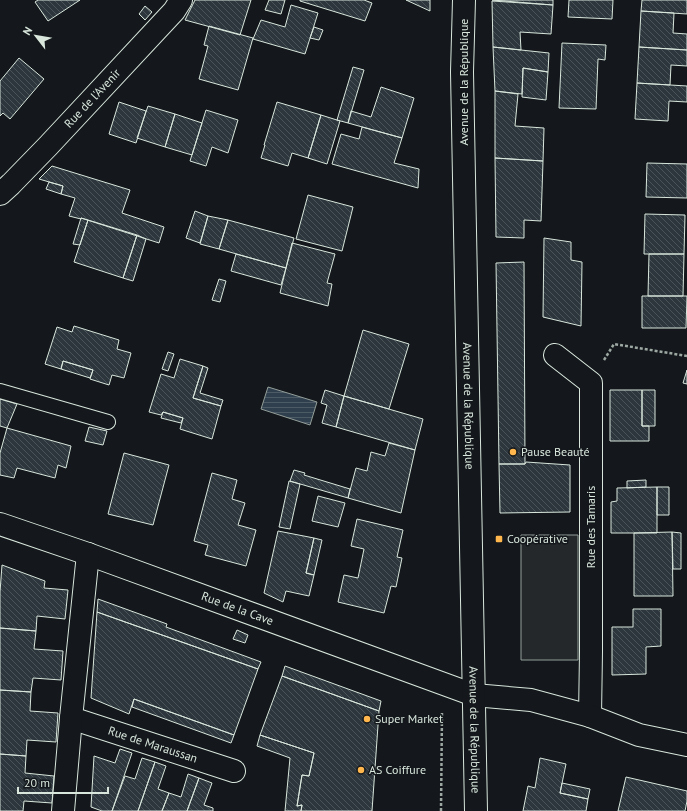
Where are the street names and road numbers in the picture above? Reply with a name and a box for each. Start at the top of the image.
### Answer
street label: Avenue de la République [456,19,471,145]
street label: Rue de l'Avenir [61,65,123,131]
street label: Avenue de la République [460,342,478,470]
street label: Rue des Tamaris [583,486,598,568]
street label: Rue de la Cave [199,588,276,628]
street label: Avenue de la République [466,666,484,794]
street label: Rue de Maraussan [106,723,200,766]

